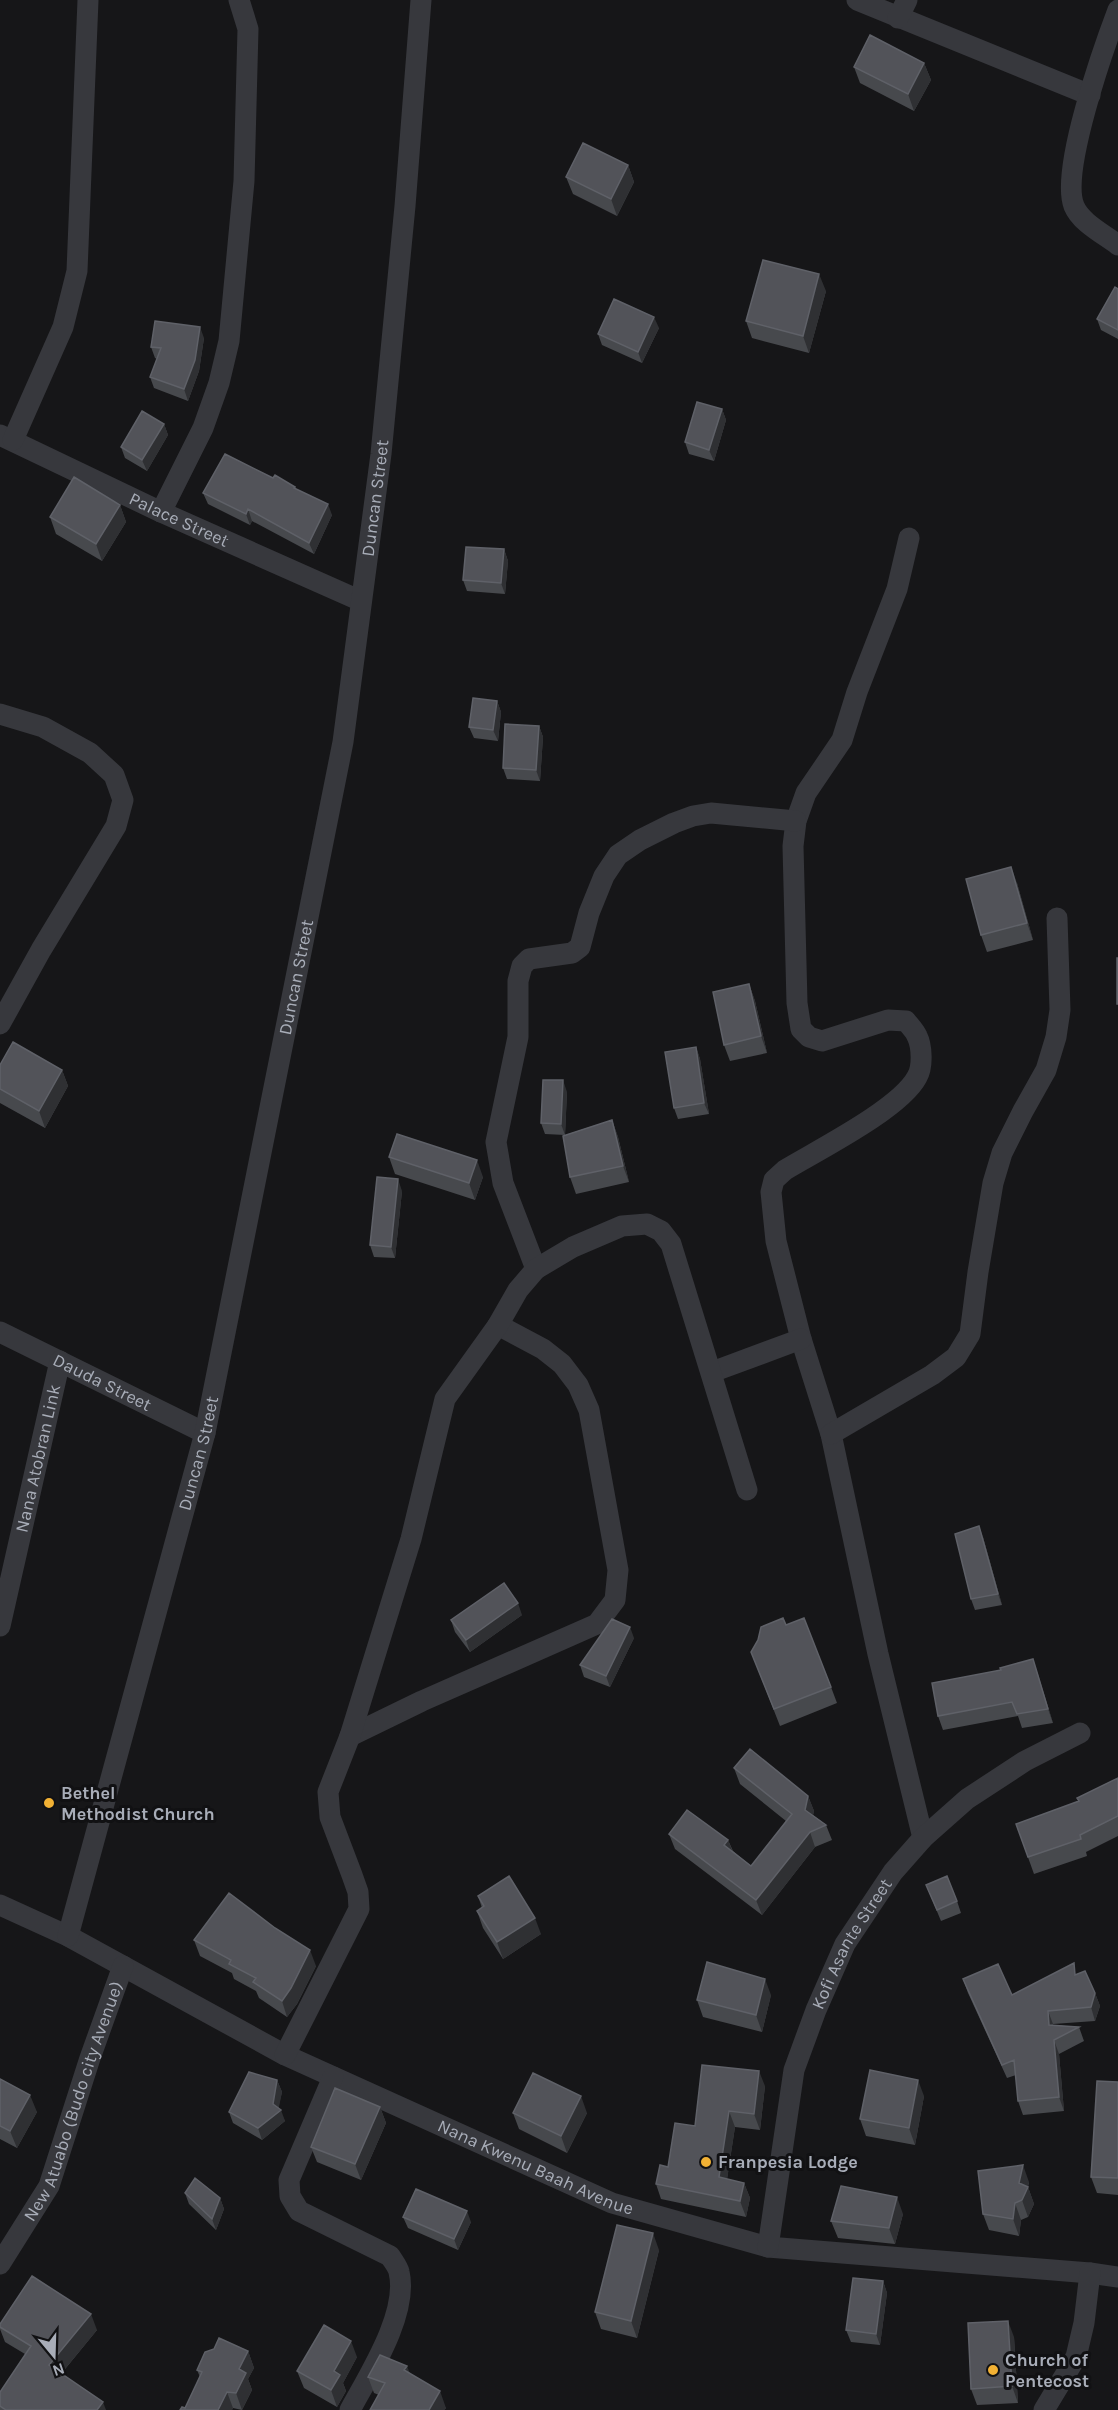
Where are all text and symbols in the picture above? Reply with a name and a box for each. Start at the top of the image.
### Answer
street label: Duncan Street [357,438,393,558]
street label: Palace Street [126,487,232,552]
street label: Duncan Street [274,917,318,1037]
street label: Dauda Street [49,1349,155,1416]
street label: Nana Atobran Link [11,1382,65,1534]
street label: Duncan Street [173,1394,223,1513]
place label: Bethel Methodist Church [61,1782,215,1825]
marker: Bethel Methodist Church [42,1796,56,1810]
street label: Kofi Asante Street [807,1874,897,2013]
street label: New Atuabo (Budo city Avenue) [19,1978,128,2225]
street label: Nana Kwenu Baah Avenue [434,2115,636,2220]
place label: Franpesia Lodge [718,2151,858,2173]
marker: Franpesia Lodge [699,2155,713,2169]
north arrow [24,2326,84,2386]
place label: Church of Pentecost [1005,2349,1089,2392]
text: N [50,2359,67,2381]
marker: Church of Pentecost [986,2363,1000,2377]

